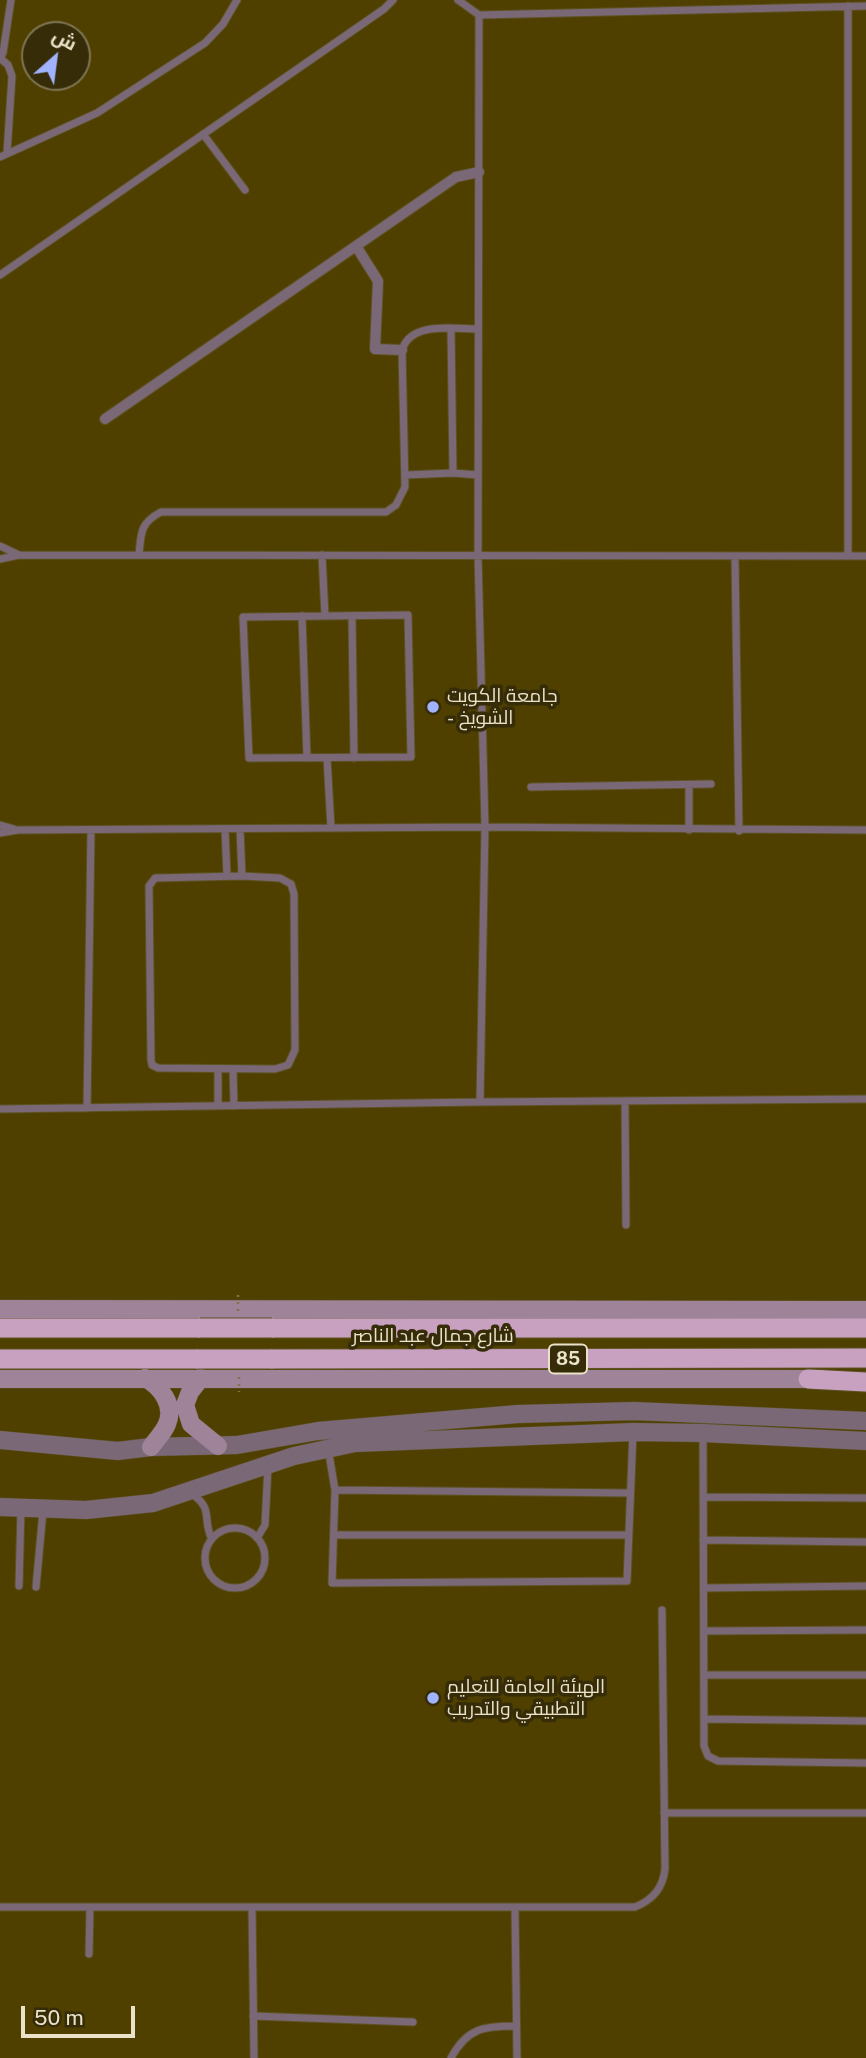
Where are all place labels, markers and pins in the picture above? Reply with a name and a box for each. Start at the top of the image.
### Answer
place label: جامعة الكويت - الشويخ [447,685,557,729]
marker: جامعة الكويت - الشويخ [425,699,441,715]
place label: الهيئة العامة للتعليم التطبيقي والتدريب [447,1676,605,1720]
marker: الهيئة العامة للتعليم التطبيقي والتدريب [425,1690,441,1706]

